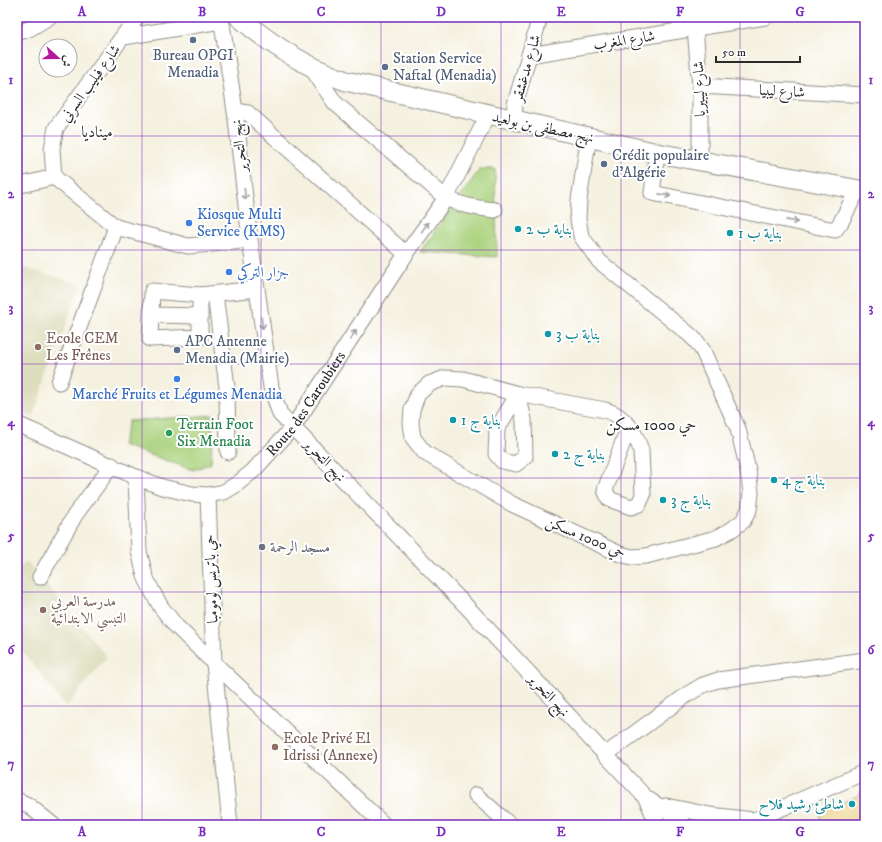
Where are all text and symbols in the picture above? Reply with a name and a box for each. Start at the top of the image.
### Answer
text: A [77,4,87,20]
text: B [198,4,206,20]
text: C [317,4,326,20]
text: D [436,4,446,20]
text: E [556,4,566,20]
text: F [676,4,685,20]
text: G [795,4,805,20]
street label: شارع المغرب [592,26,657,58]
street label: شارع مدغشقر [507,33,548,107]
marker: Bureau OPGI Menadia [188,35,198,45]
north arrow [38,38,78,78]
scale bar [716,38,800,64]
street label: شارع فيليب السرني [56,41,124,125]
text: 50 m [722,45,746,60]
place label: Bureau OPGI Menadia [152,46,234,82]
place label: Station Service Naftal (Menadia) [393,49,497,85]
street label: شارع ليبيريا [689,61,713,117]
marker: Station Service Naftal (Menadia) [380,62,390,72]
text: 1 [9,72,14,88]
text: 1 [869,72,874,88]
street label: شارع ليبيا [758,81,806,105]
street label: نهج مصطفى بن بولعيد [489,107,596,151]
street label: نهج التحرير [227,118,256,175]
district label: ميناديا [81,122,113,142]
place label: Crédit populaire d'Algérie [612,146,709,182]
marker: Crédit populaire d'Algérie [599,159,609,169]
text: 2 [8,186,15,202]
text: 2 [868,186,875,202]
one-way arrow [241,187,248,200]
one-way arrow [658,192,671,200]
place label: Kiosque Multi Service (KMS) [197,205,285,241]
one-way arrow [785,217,798,225]
marker: Kiosque Multi Service (KMS) [184,218,194,228]
place label: بناية ب 2 [526,220,572,239]
one-way arrow [421,222,429,233]
marker: بناية ب 2 [513,224,523,234]
place label: بناية ب 1 [738,224,782,243]
marker: بناية ب 1 [725,228,735,238]
place label: جزار التركي [237,262,289,284]
marker: جزار التركي [224,267,234,277]
text: 3 [9,300,14,316]
text: 3 [869,300,874,316]
one-way arrow [258,316,266,329]
place label: بناية ب 3 [556,325,600,344]
place label: Ecole CEM Les Frênes [46,329,119,365]
marker: بناية ب 3 [543,329,553,339]
one-way arrow [349,330,357,341]
place label: APC Antenne Menadia (Mairie) [185,332,289,368]
marker: Ecole CEM Les Frênes [33,342,43,352]
marker: APC Antenne Menadia (Mairie) [172,345,182,355]
street label: Route des Caroubiers [262,348,350,460]
marker: Marché Fruits et Légumes Menadia [172,374,182,384]
place label: Marché Fruits et Légumes Menadia [72,385,283,404]
place label: بناية ج 1 [461,411,501,433]
text: 4 [6,414,15,431]
text: 4 [866,414,875,431]
place label: Terrain Foot Six Menadia [177,415,254,451]
marker: بناية ج 1 [448,415,458,425]
district label: حي 1000 مسكن [606,415,696,437]
marker: Terrain Foot Six Menadia [164,428,174,438]
street label: نهج التحرير [295,433,350,489]
place label: بناية ج 2 [563,445,605,467]
marker: بناية ج 2 [550,449,560,459]
place label: بناية ج 4 [782,471,825,493]
marker: بناية ج 4 [769,475,779,485]
place label: بناية ج 3 [671,491,711,513]
marker: بناية ج 3 [658,495,668,505]
street label: حي 1000 مسكن [542,512,629,565]
text: 5 [7,528,15,544]
text: 5 [867,528,875,544]
street label: حي باتريس لومومبا [200,534,225,624]
place label: مسجد الرحمة [270,538,330,557]
marker: مسجد الرحمة [257,542,267,552]
place label: مدرسة العربي التبسي الابتدائية [51,592,126,632]
marker: مدرسة العربي التبسي الابتدائية [38,605,48,615]
text: 6 [8,642,16,658]
text: 6 [868,642,876,658]
street label: نهج التحرير [519,668,574,724]
place label: Ecole Privé El Idrissi (Annexe) [283,729,378,765]
marker: Ecole Privé El Idrissi (Annexe) [270,742,280,752]
text: 7 [8,756,15,772]
text: 7 [868,756,875,772]
place label: شاطئ رشيد فلاح [758,795,844,817]
marker: شاطئ رشيد فلاح [847,799,857,809]
text: A [77,824,87,840]
text: B [198,824,206,840]
text: C [317,824,326,840]
text: D [436,824,446,840]
text: E [556,824,566,840]
text: F [676,824,685,840]
text: G [795,824,805,840]

